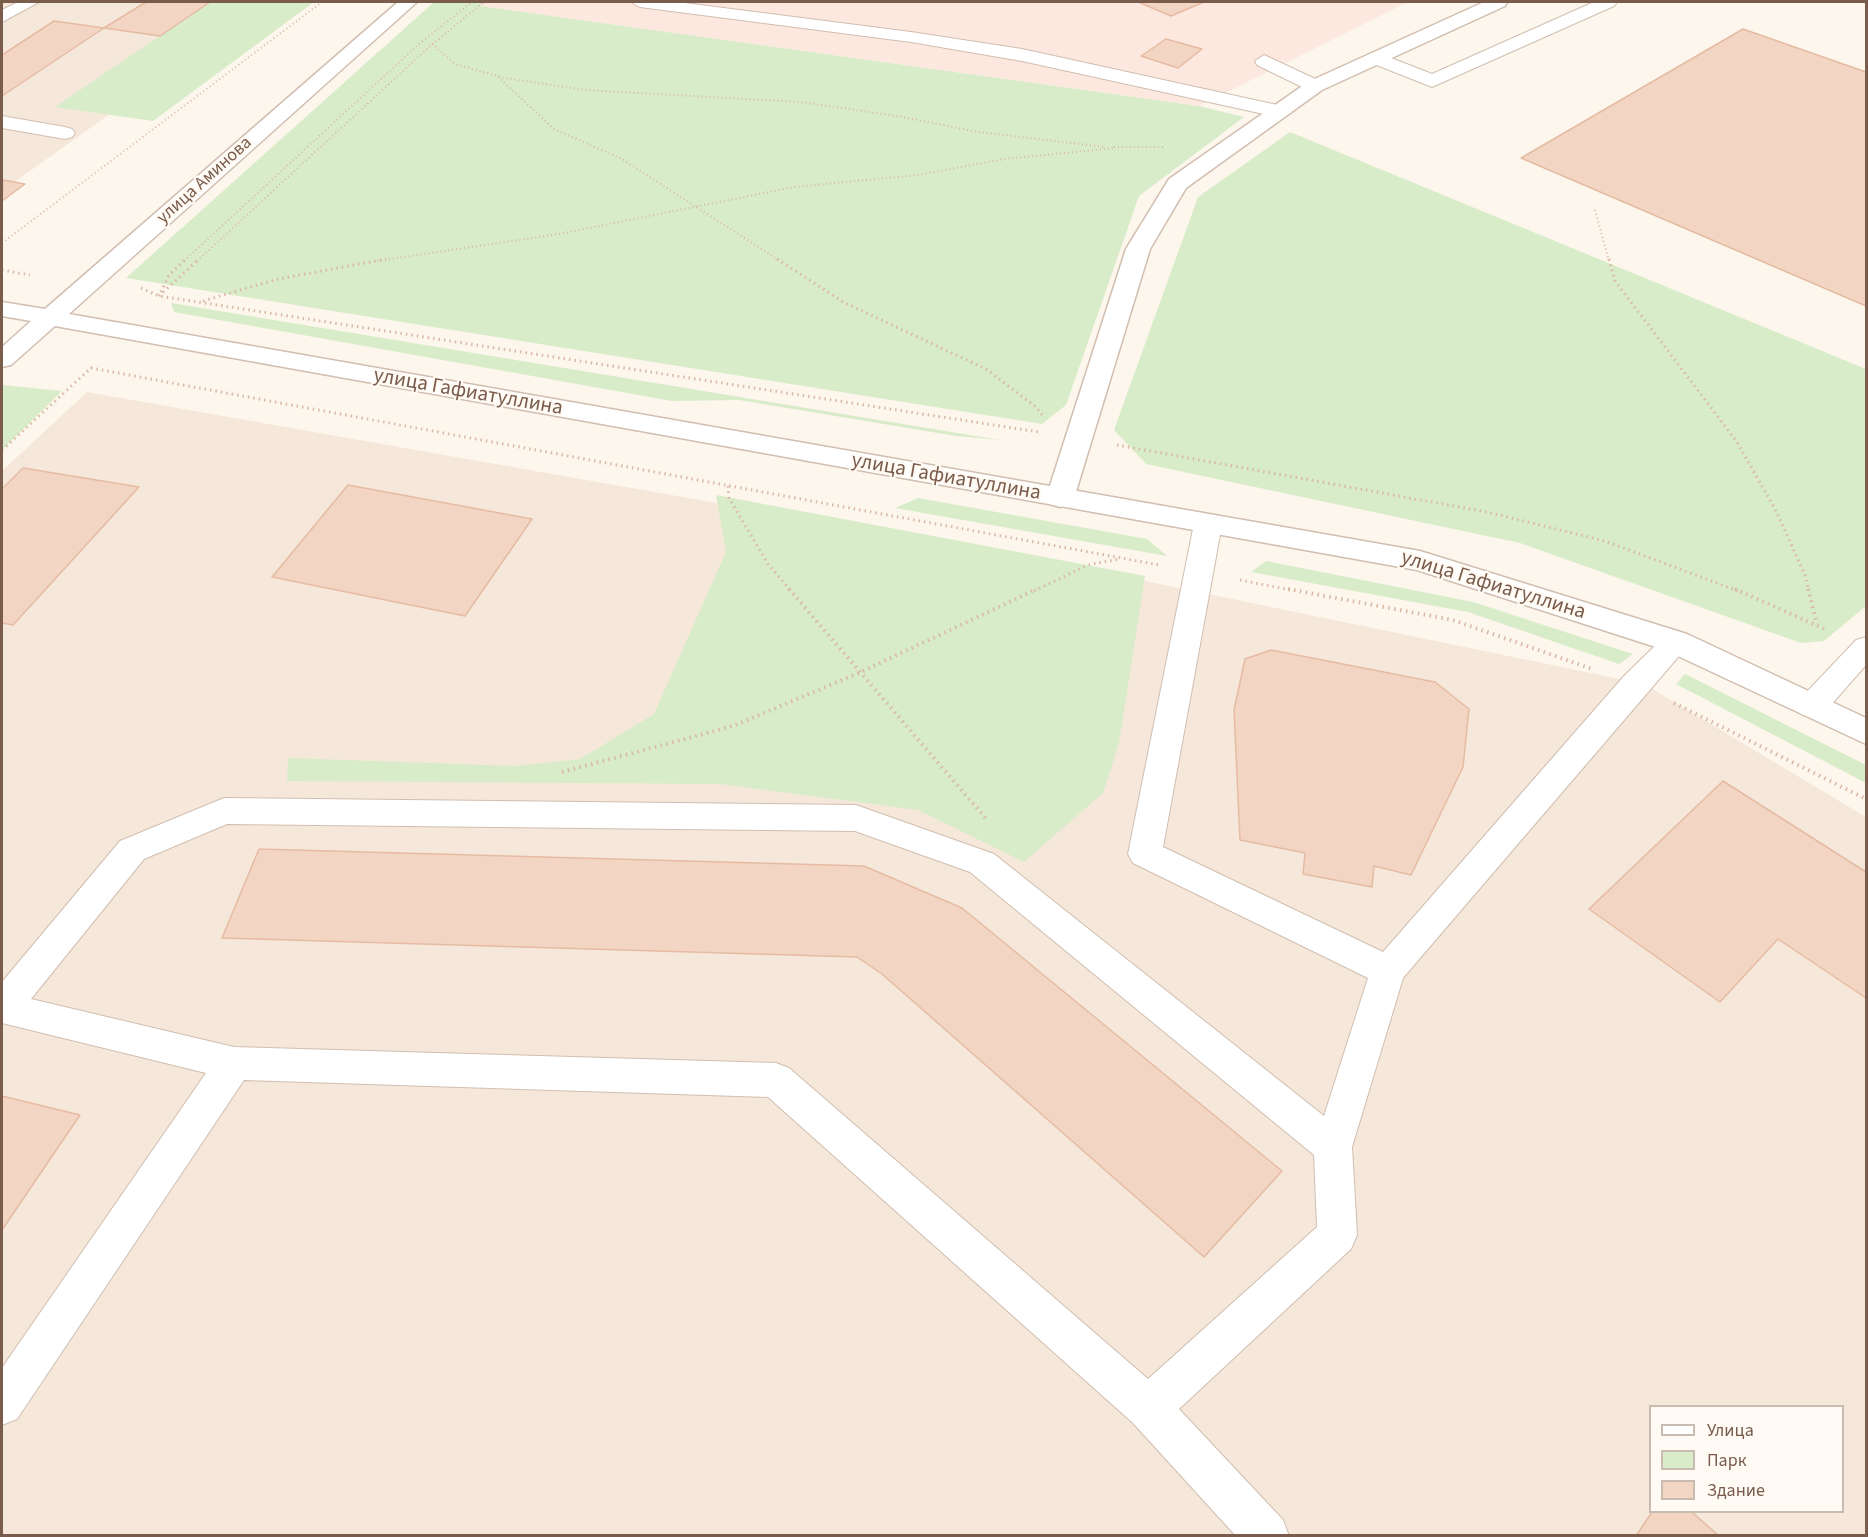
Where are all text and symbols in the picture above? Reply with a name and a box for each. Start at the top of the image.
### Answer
street label: улица Аминова [153,133,257,229]
street label: улица Гафиатуллина [371,364,565,422]
street label: улица Гафиатуллина [849,449,1043,507]
street label: улица Гафиатуллина [1398,546,1588,626]
legend [1649,1405,1844,1513]
text: Улица [1707,1418,1754,1443]
text: Парк [1707,1448,1747,1473]
text: Здание [1707,1478,1765,1503]

